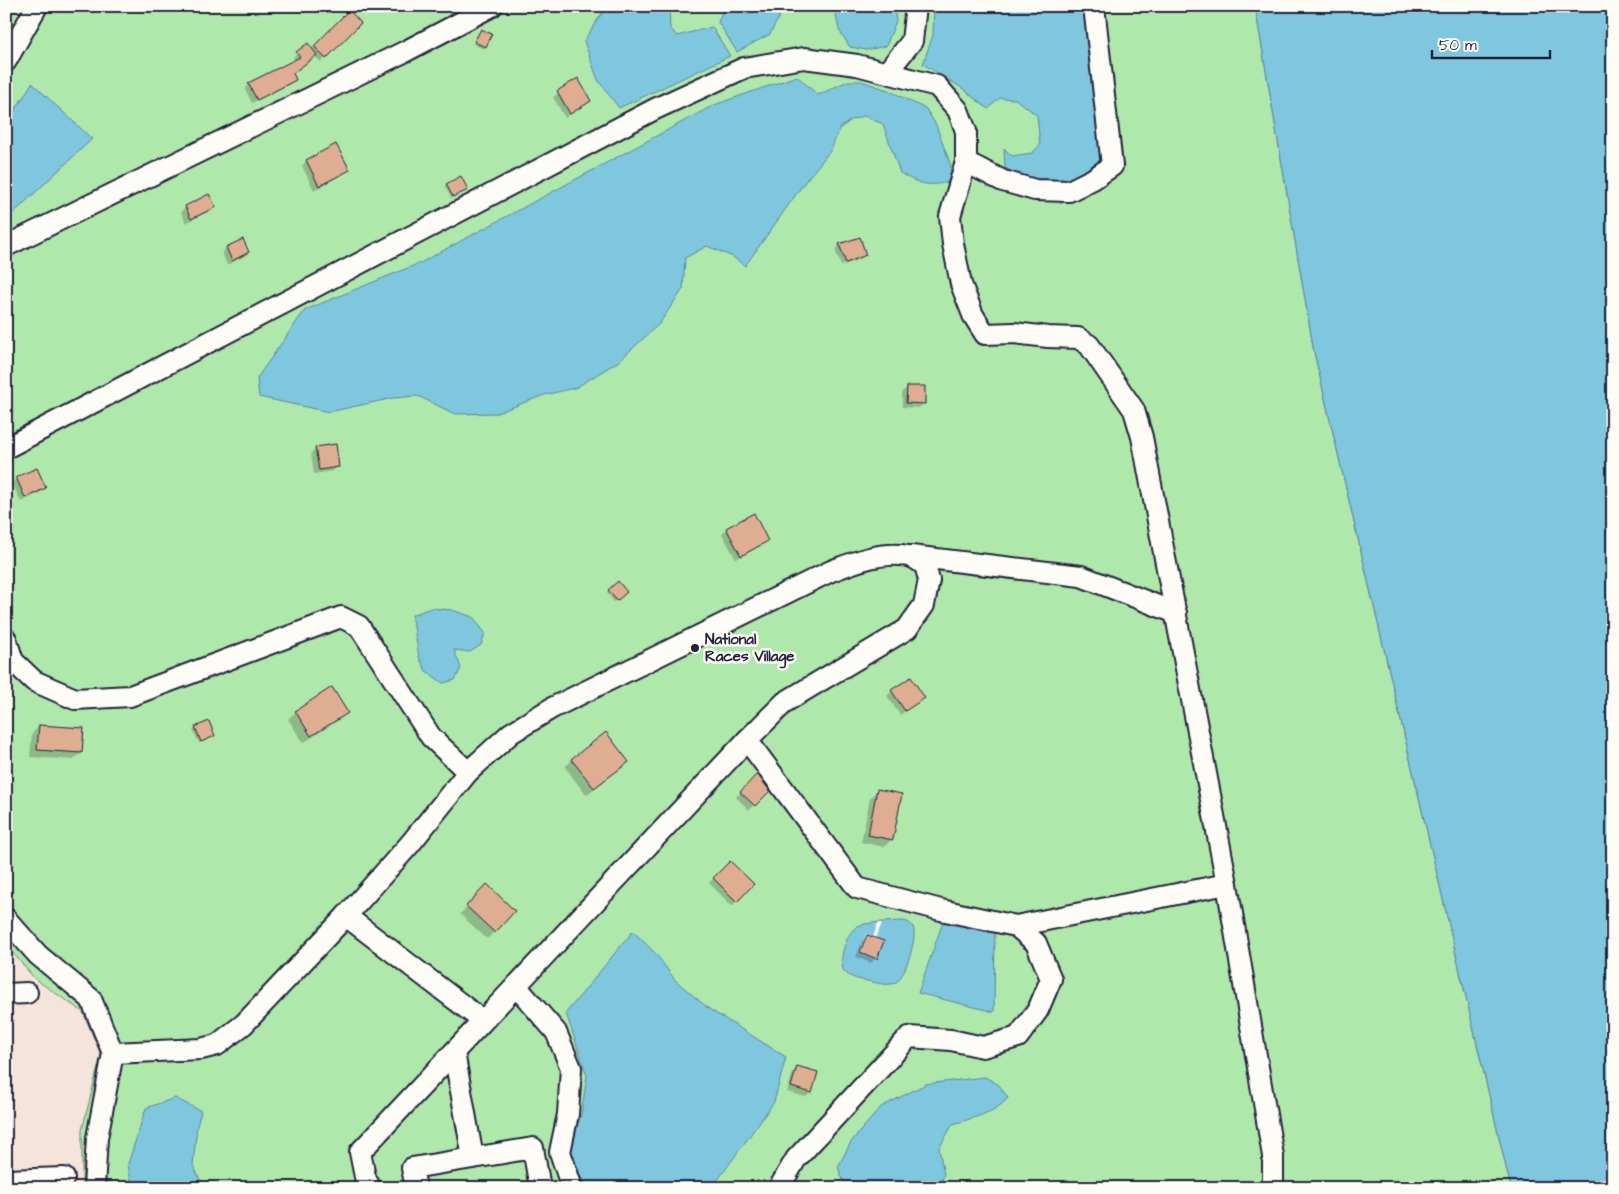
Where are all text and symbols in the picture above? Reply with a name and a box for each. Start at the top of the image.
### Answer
scale bar [1432,28,1549,60]
text: 50 m [1439,35,1477,56]
place label: National Races Village [705,629,794,669]
marker: National Races Village [689,642,701,654]

